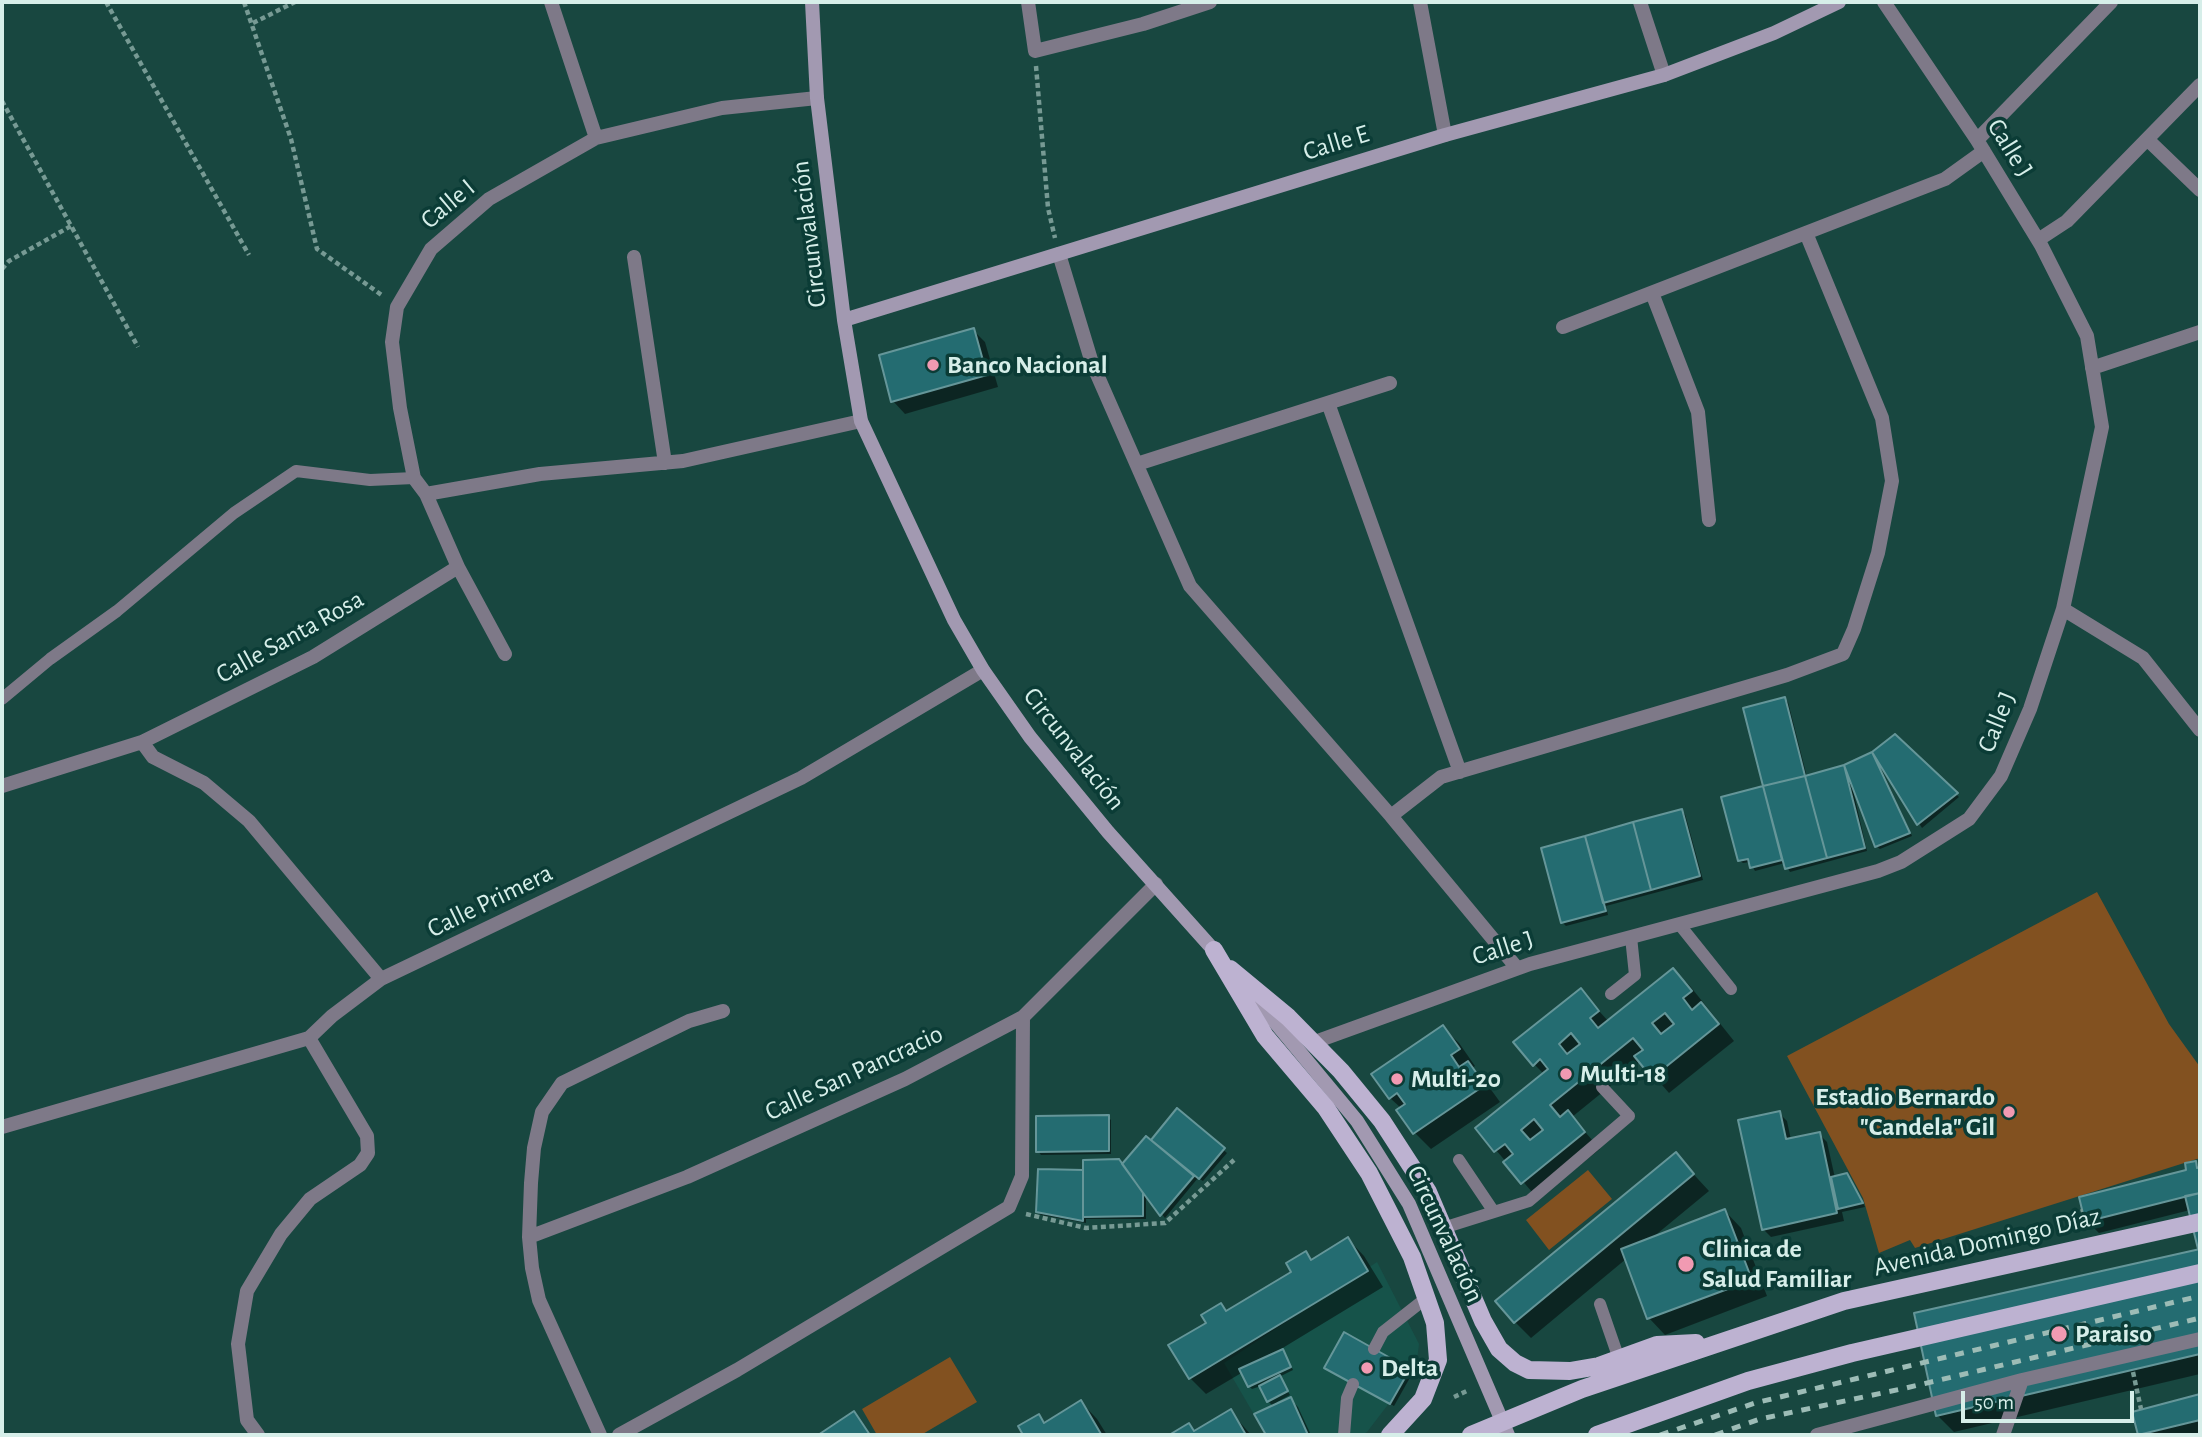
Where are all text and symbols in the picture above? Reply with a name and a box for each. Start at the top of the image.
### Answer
street label: Calle J [1980,113,2040,183]
street label: Calle E [1299,118,1373,168]
street label: Circunvalación [785,159,833,309]
street label: Calle I [414,172,482,236]
place label: Banco Nacional [947,349,1108,381]
marker: Banco Nacional [925,357,941,373]
street label: Calle Santa Rosa [211,584,369,690]
street label: Circunvalación [1016,681,1132,817]
street label: Calle J [1971,687,2023,757]
street label: Calle Primera [422,857,558,945]
street label: Calle J [1468,923,1538,973]
street label: Calle San Pancracio [760,1018,948,1128]
place label: Multi-18 [1580,1058,1666,1090]
place label: Multi-20 [1411,1063,1501,1095]
marker: Multi-18 [1558,1066,1574,1082]
marker: Multi-20 [1389,1071,1405,1087]
place label: Estadio Bernardo "Candela" Gil [1815,1081,1995,1142]
marker: Estadio Bernardo "Candela" Gil [2001,1104,2017,1120]
street label: Circunvalación [1400,1161,1490,1307]
street label: Avenida Domingo Díaz [1870,1201,2104,1283]
place label: Clinica de Salud Familiar [1702,1233,1851,1294]
marker: Clinica de Salud Familiar [1676,1254,1696,1274]
place label: Paraiso [2075,1318,2152,1350]
marker: Paraiso [2049,1324,2069,1344]
place label: Delta [1381,1352,1438,1384]
marker: Delta [1359,1360,1375,1376]
scale bar [1964,1378,2137,1422]
text: 50 m [1974,1392,2014,1413]

